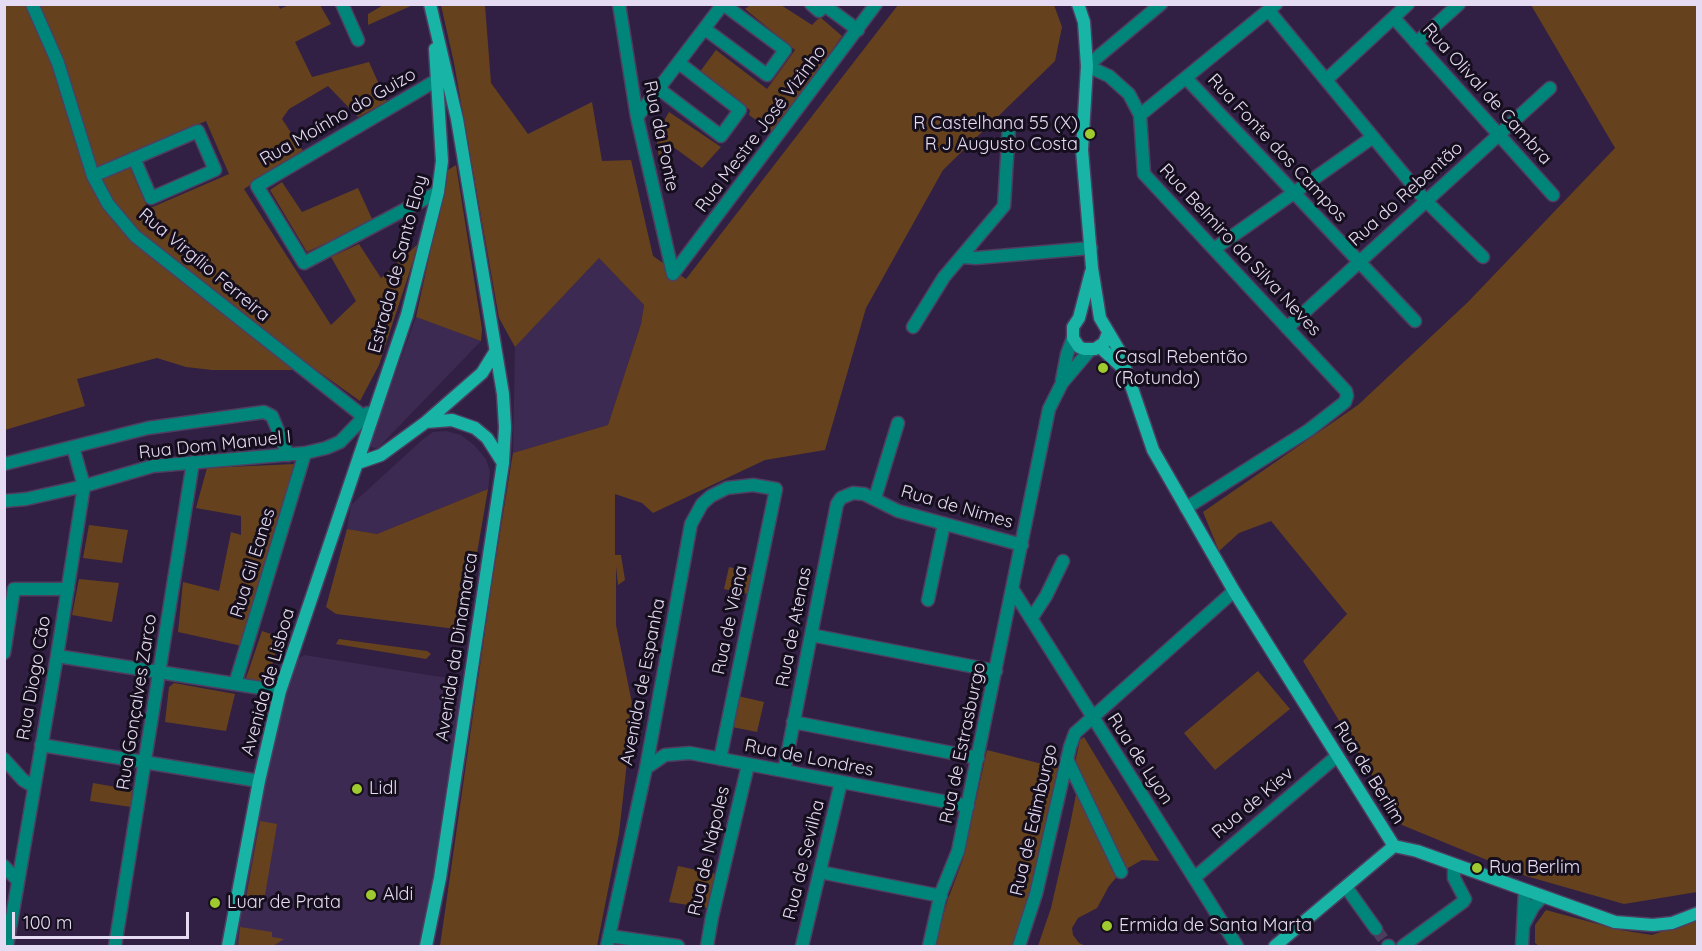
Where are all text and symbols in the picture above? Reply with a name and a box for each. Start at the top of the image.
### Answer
street label: Rua Olival de Cambra [1418,19,1556,169]
street label: Rua Mestre José Vizinho [691,41,831,217]
street label: Rua Moínho do Guizo [256,64,420,170]
street label: Rua Fonte dos Campos [1203,69,1351,227]
street label: Rua da Ponte [639,79,683,193]
place label: R Castelhana 55 (X) R J Augusto Costa [913,113,1078,156]
marker: R Castelhana 55 (X) R J Augusto Costa [1083,127,1097,141]
street label: Rua do Rebentão [1344,137,1468,251]
street label: Rua Belmiro da Silva Neves [1155,159,1325,341]
street label: Estrada de Santo Eloy [364,173,432,355]
street label: Rua Virgílio Ferreira [134,204,274,326]
place label: Casal Rebentão (Rotunda) [1115,347,1248,389]
marker: Casal Rebentão (Rotunda) [1096,361,1110,375]
street label: Rua Dom Manuel I [138,426,292,464]
street label: Rua de Nimes [898,481,1016,533]
street label: Rua Gil Eanes [226,506,280,620]
street label: Avenida da Dinamarca [431,551,483,743]
street label: Rua de Viena [708,563,752,677]
street label: Rua de Atenas [772,565,816,689]
street label: Avenida de Espanha [616,597,670,767]
street label: Avenida de Lisboa [237,606,299,758]
street label: Rua Gonçalves Zarco [112,612,162,792]
street label: Rua Diogo Cão [12,614,56,742]
street label: Rua de Estrasburgo [935,660,991,826]
street label: Rua de Lyon [1102,709,1178,809]
street label: Rua de Berlim [1329,718,1409,828]
street label: Rua de Londres [743,735,875,781]
street label: Rua de Edimburgo [1006,742,1062,898]
street label: Rua de Kiev [1208,763,1298,843]
place label: Lidl [369,778,397,800]
marker: Lidl [350,782,364,796]
street label: Rua de Nápoles [684,784,734,918]
street label: Rua de Sevilha [779,798,829,922]
place label: Rua Berlim [1489,857,1580,879]
marker: Rua Berlim [1470,861,1484,875]
place label: Aldi [383,884,413,906]
marker: Aldi [364,888,378,902]
place label: Luar de Prata [227,892,341,914]
marker: Luar de Prata [208,896,222,910]
scale bar [15,900,192,938]
text: 100 m [23,911,72,934]
place label: Ermida de Santa Marta [1119,915,1312,937]
marker: Ermida de Santa Marta [1100,919,1114,933]

